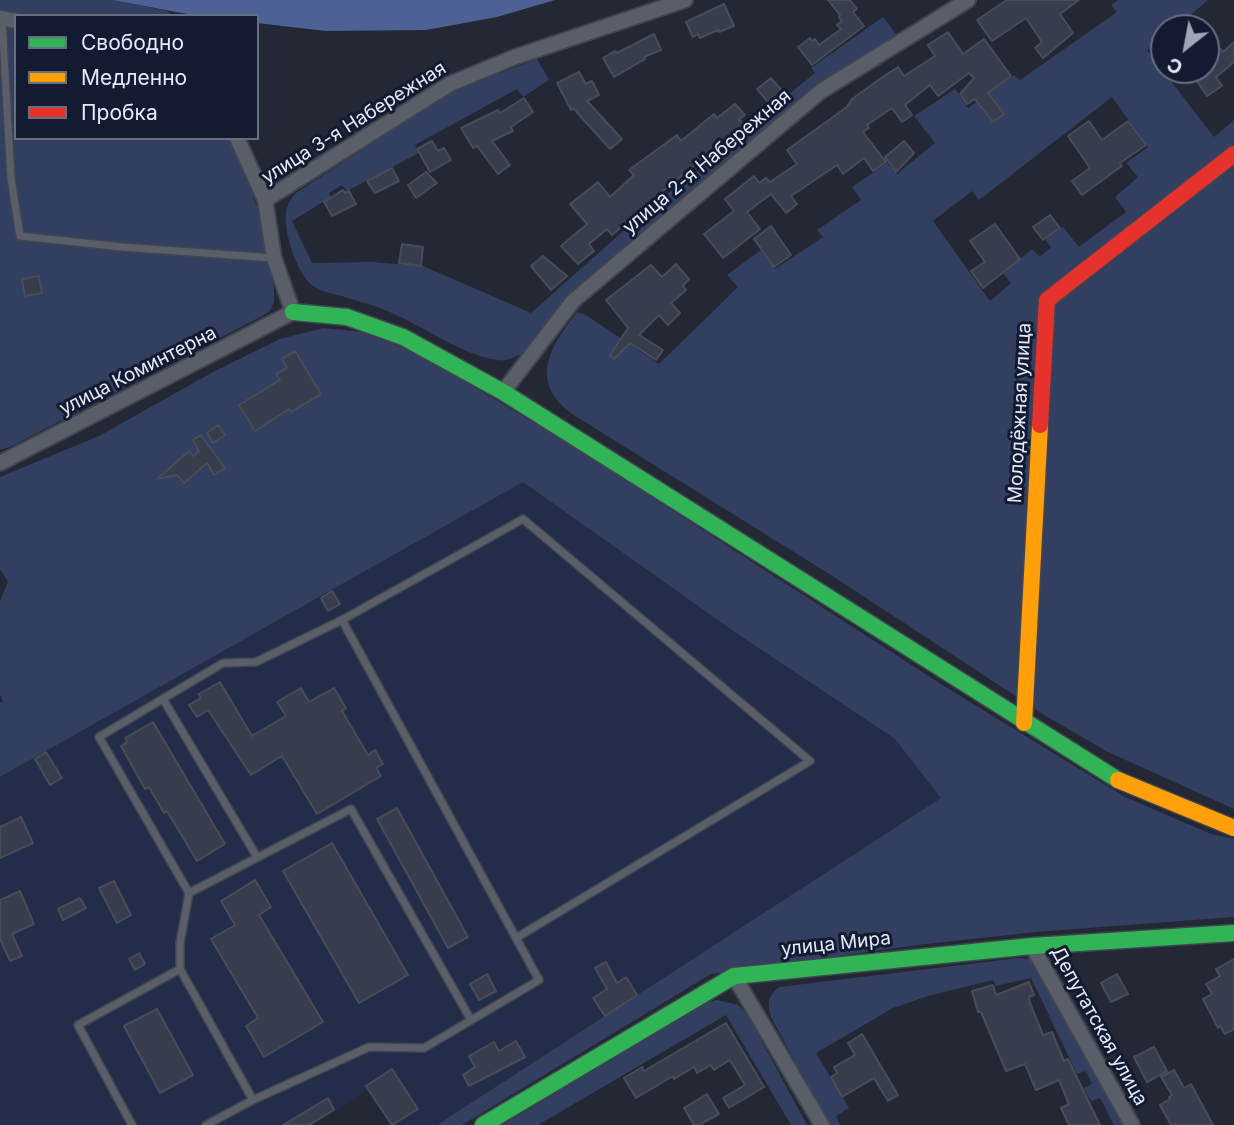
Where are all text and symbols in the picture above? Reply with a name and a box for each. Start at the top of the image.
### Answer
legend [14,14,259,140]
north arrow [1150,14,1220,84]
text: Свободно [81,30,184,55]
text: С [1163,52,1187,79]
street label: улица 3-я Набережная [258,57,450,189]
text: Медленно [81,65,187,90]
street label: улица 2-я Набережная [618,85,796,239]
text: Пробка [81,100,158,125]
street label: улица Коминтерна [56,322,220,420]
street label: Молодёжная улица [1004,322,1036,504]
street label: улица Мира [780,927,892,961]
street label: Депутатская улица [1046,943,1152,1109]

